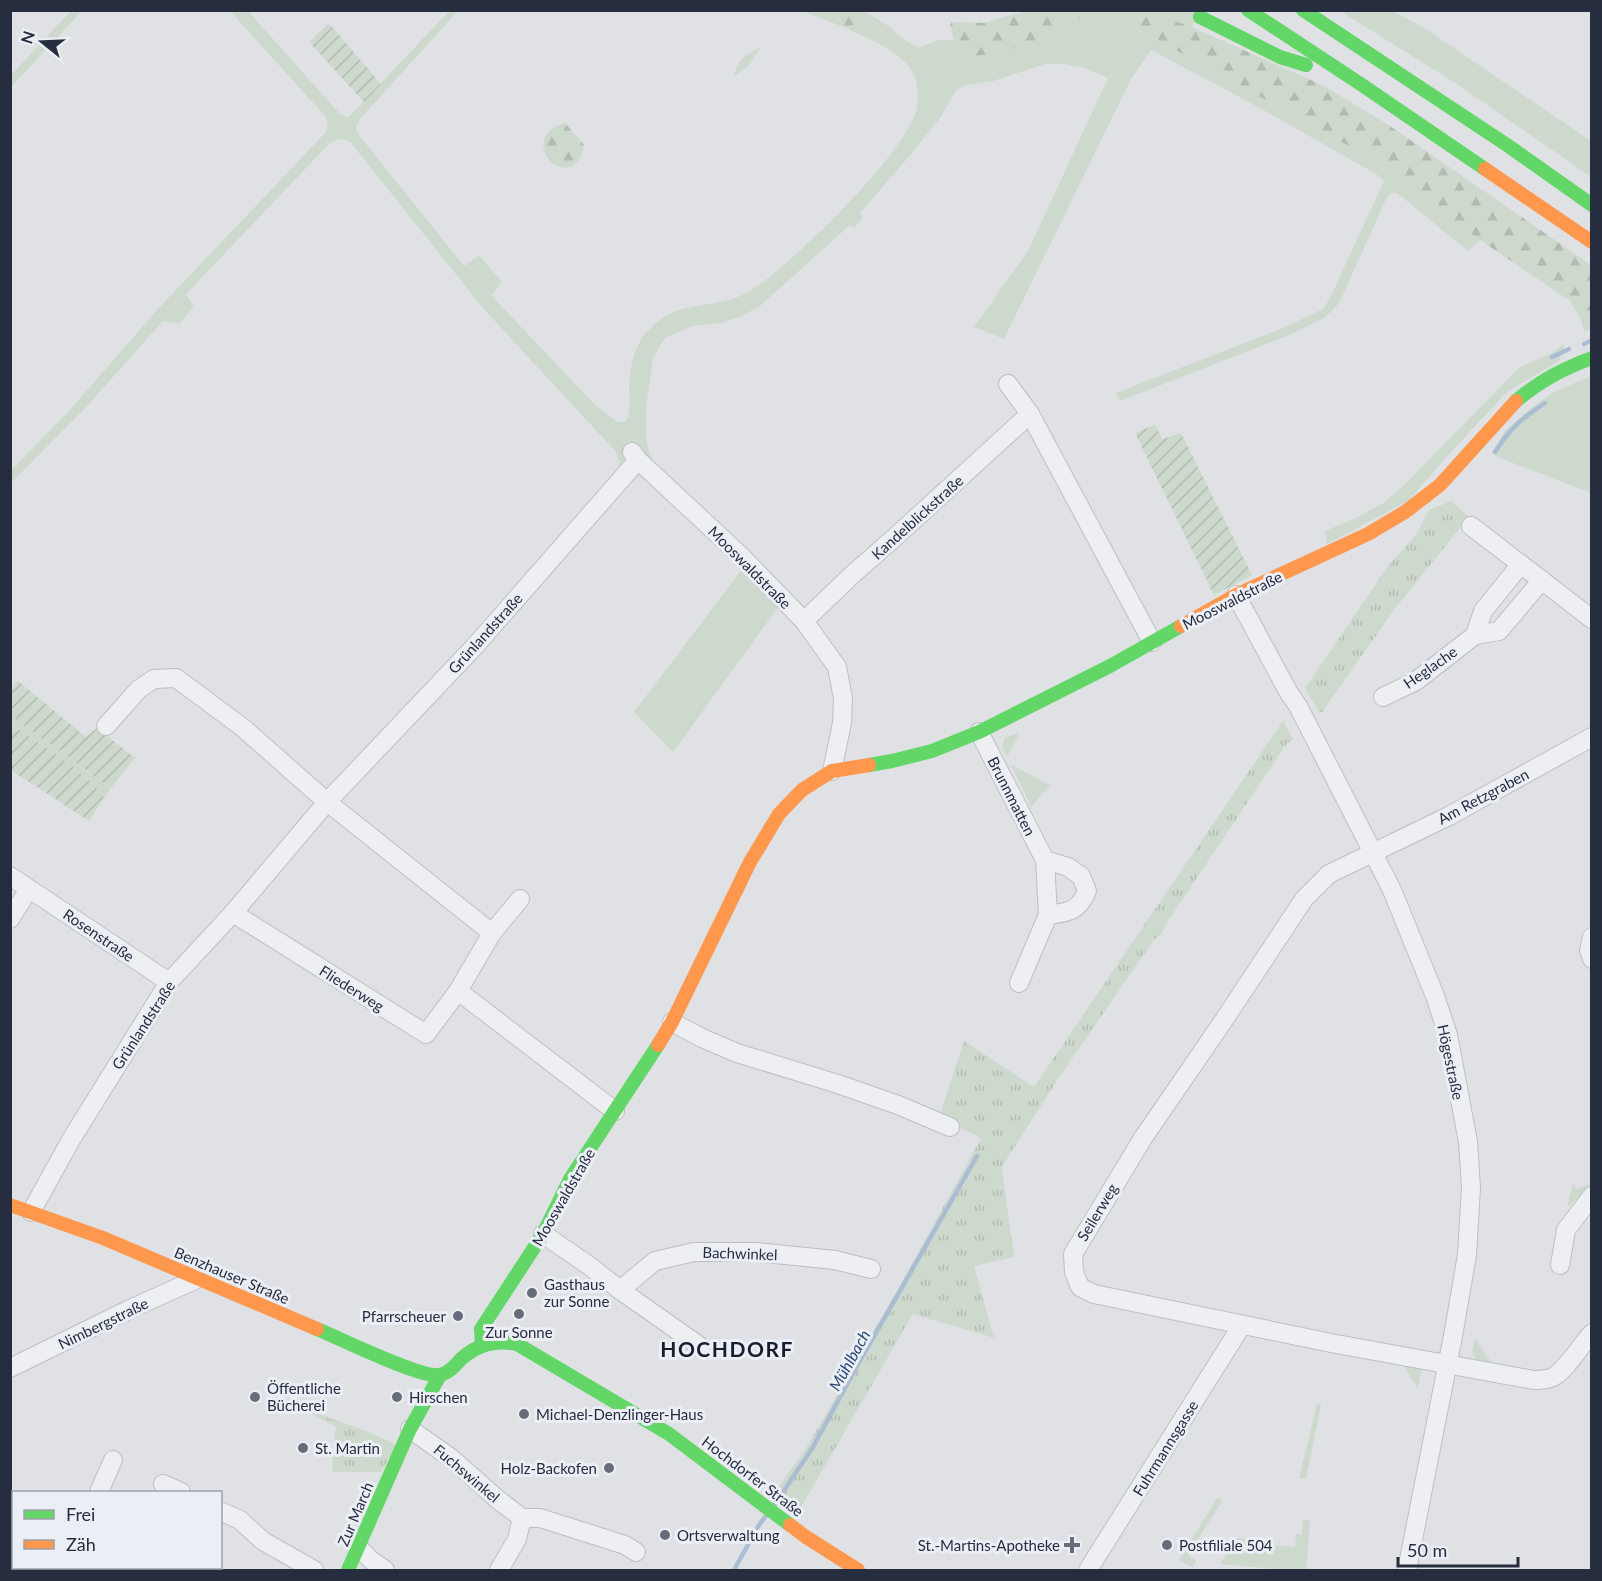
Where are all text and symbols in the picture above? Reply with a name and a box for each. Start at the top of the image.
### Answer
north arrow [12,12,72,72]
text: N [16,28,38,46]
street label: Kandelblickstraße [867,471,967,563]
street label: Mooswaldstraße [705,522,795,612]
street label: Mooswaldstraße [1179,567,1285,633]
street label: Grünlandstraße [444,589,526,677]
street label: Heglache [1400,642,1460,692]
street label: Brunnmatten [984,753,1040,839]
street label: Am Retzgraben [1434,764,1532,828]
street label: Rosenstraße [60,905,138,965]
street label: Fliederweg [316,961,388,1015]
street label: Grünlandstraße [108,977,178,1073]
street label: Högestraße [1434,1023,1468,1101]
street label: Mooswaldstraße [528,1145,598,1249]
street label: Seilerweg [1073,1180,1121,1244]
street label: Benzhauser Straße [172,1243,292,1307]
street label: Bachwinkel [702,1243,778,1263]
place label: Gasthaus zur Sonne [544,1275,609,1310]
marker: Gasthaus zur Sonne [525,1286,539,1300]
street label: Nimbergstraße [55,1293,151,1353]
place label: Pfarrscheuer [362,1307,447,1325]
marker: Zur Sonne [512,1307,526,1321]
marker: Pfarrscheuer [451,1309,465,1323]
place label: Zur Sonne [485,1323,553,1341]
water label: Mühlbach [825,1326,873,1394]
district label: HOCHDORF [660,1336,794,1361]
place label: Öffentliche Bücherei [267,1379,341,1414]
place label: Hirschen [409,1388,468,1406]
marker: Öffentliche Bücherei [248,1390,262,1404]
marker: Hirschen [390,1390,404,1404]
street label: Fuhrmannsgasse [1128,1397,1202,1499]
place label: Michael-Denzlinger-Haus [536,1405,703,1423]
marker: Michael-Denzlinger-Haus [517,1407,531,1421]
street label: Hochdorfer Straße [699,1432,807,1520]
place label: St. Martin [315,1439,380,1457]
street label: Fuchswinkel [430,1440,504,1506]
marker: St. Martin [296,1441,310,1455]
place label: Holz-Backofen [500,1459,597,1477]
marker: Holz-Backofen [602,1461,616,1475]
street label: Zur March [333,1479,377,1549]
legend [12,1491,222,1569]
text: Frei [66,1503,95,1525]
place label: Ortsverwaltung [677,1526,780,1544]
marker: Ortsverwaltung [658,1528,672,1542]
scale bar [1398,1530,1518,1568]
text: Zäh [66,1533,96,1555]
place label: St.-Martins-Apotheke [918,1536,1060,1554]
place label: Postfiliale 504 [1179,1536,1273,1554]
marker: St.-Martins-Apotheke [1065,1538,1079,1552]
marker: Postfiliale 504 [1160,1538,1174,1552]
text: 50 m [1407,1539,1447,1561]

